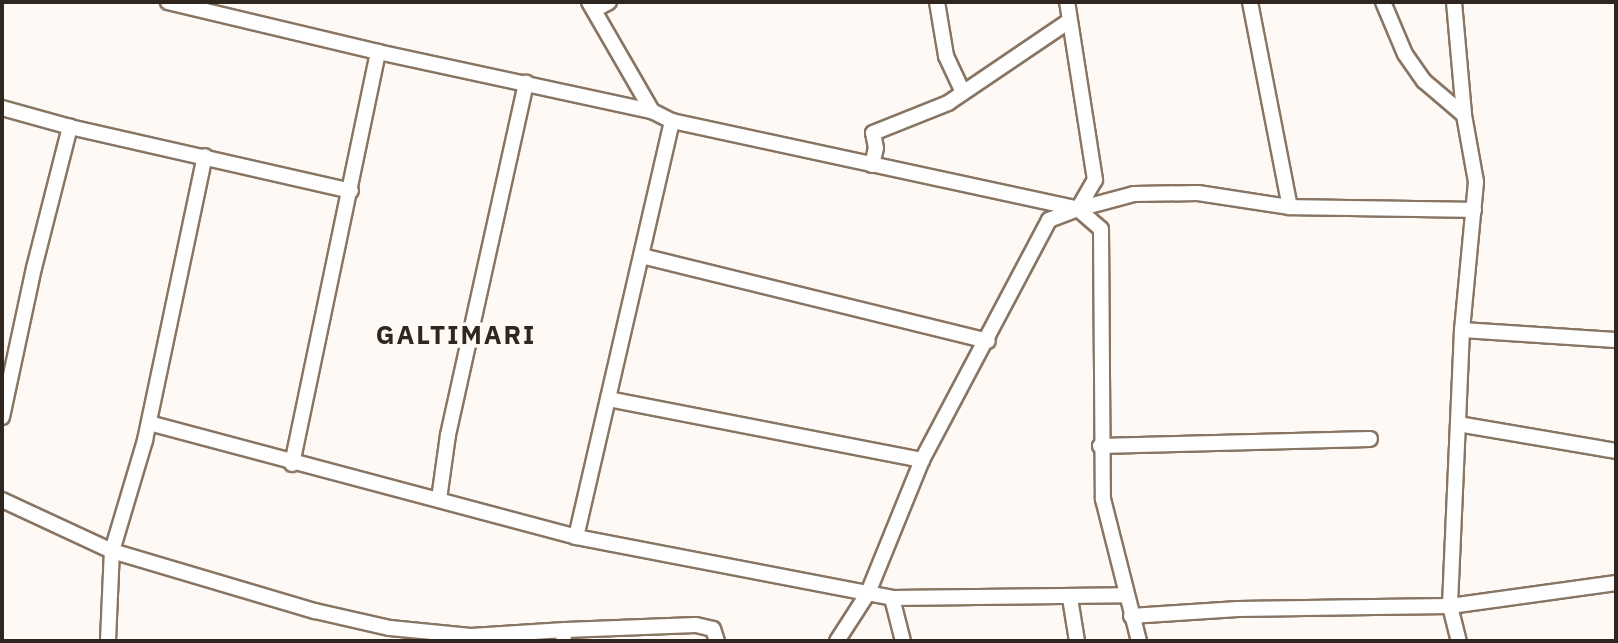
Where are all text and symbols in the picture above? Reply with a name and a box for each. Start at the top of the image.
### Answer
district label: GALTIMARI [377,319,535,351]

